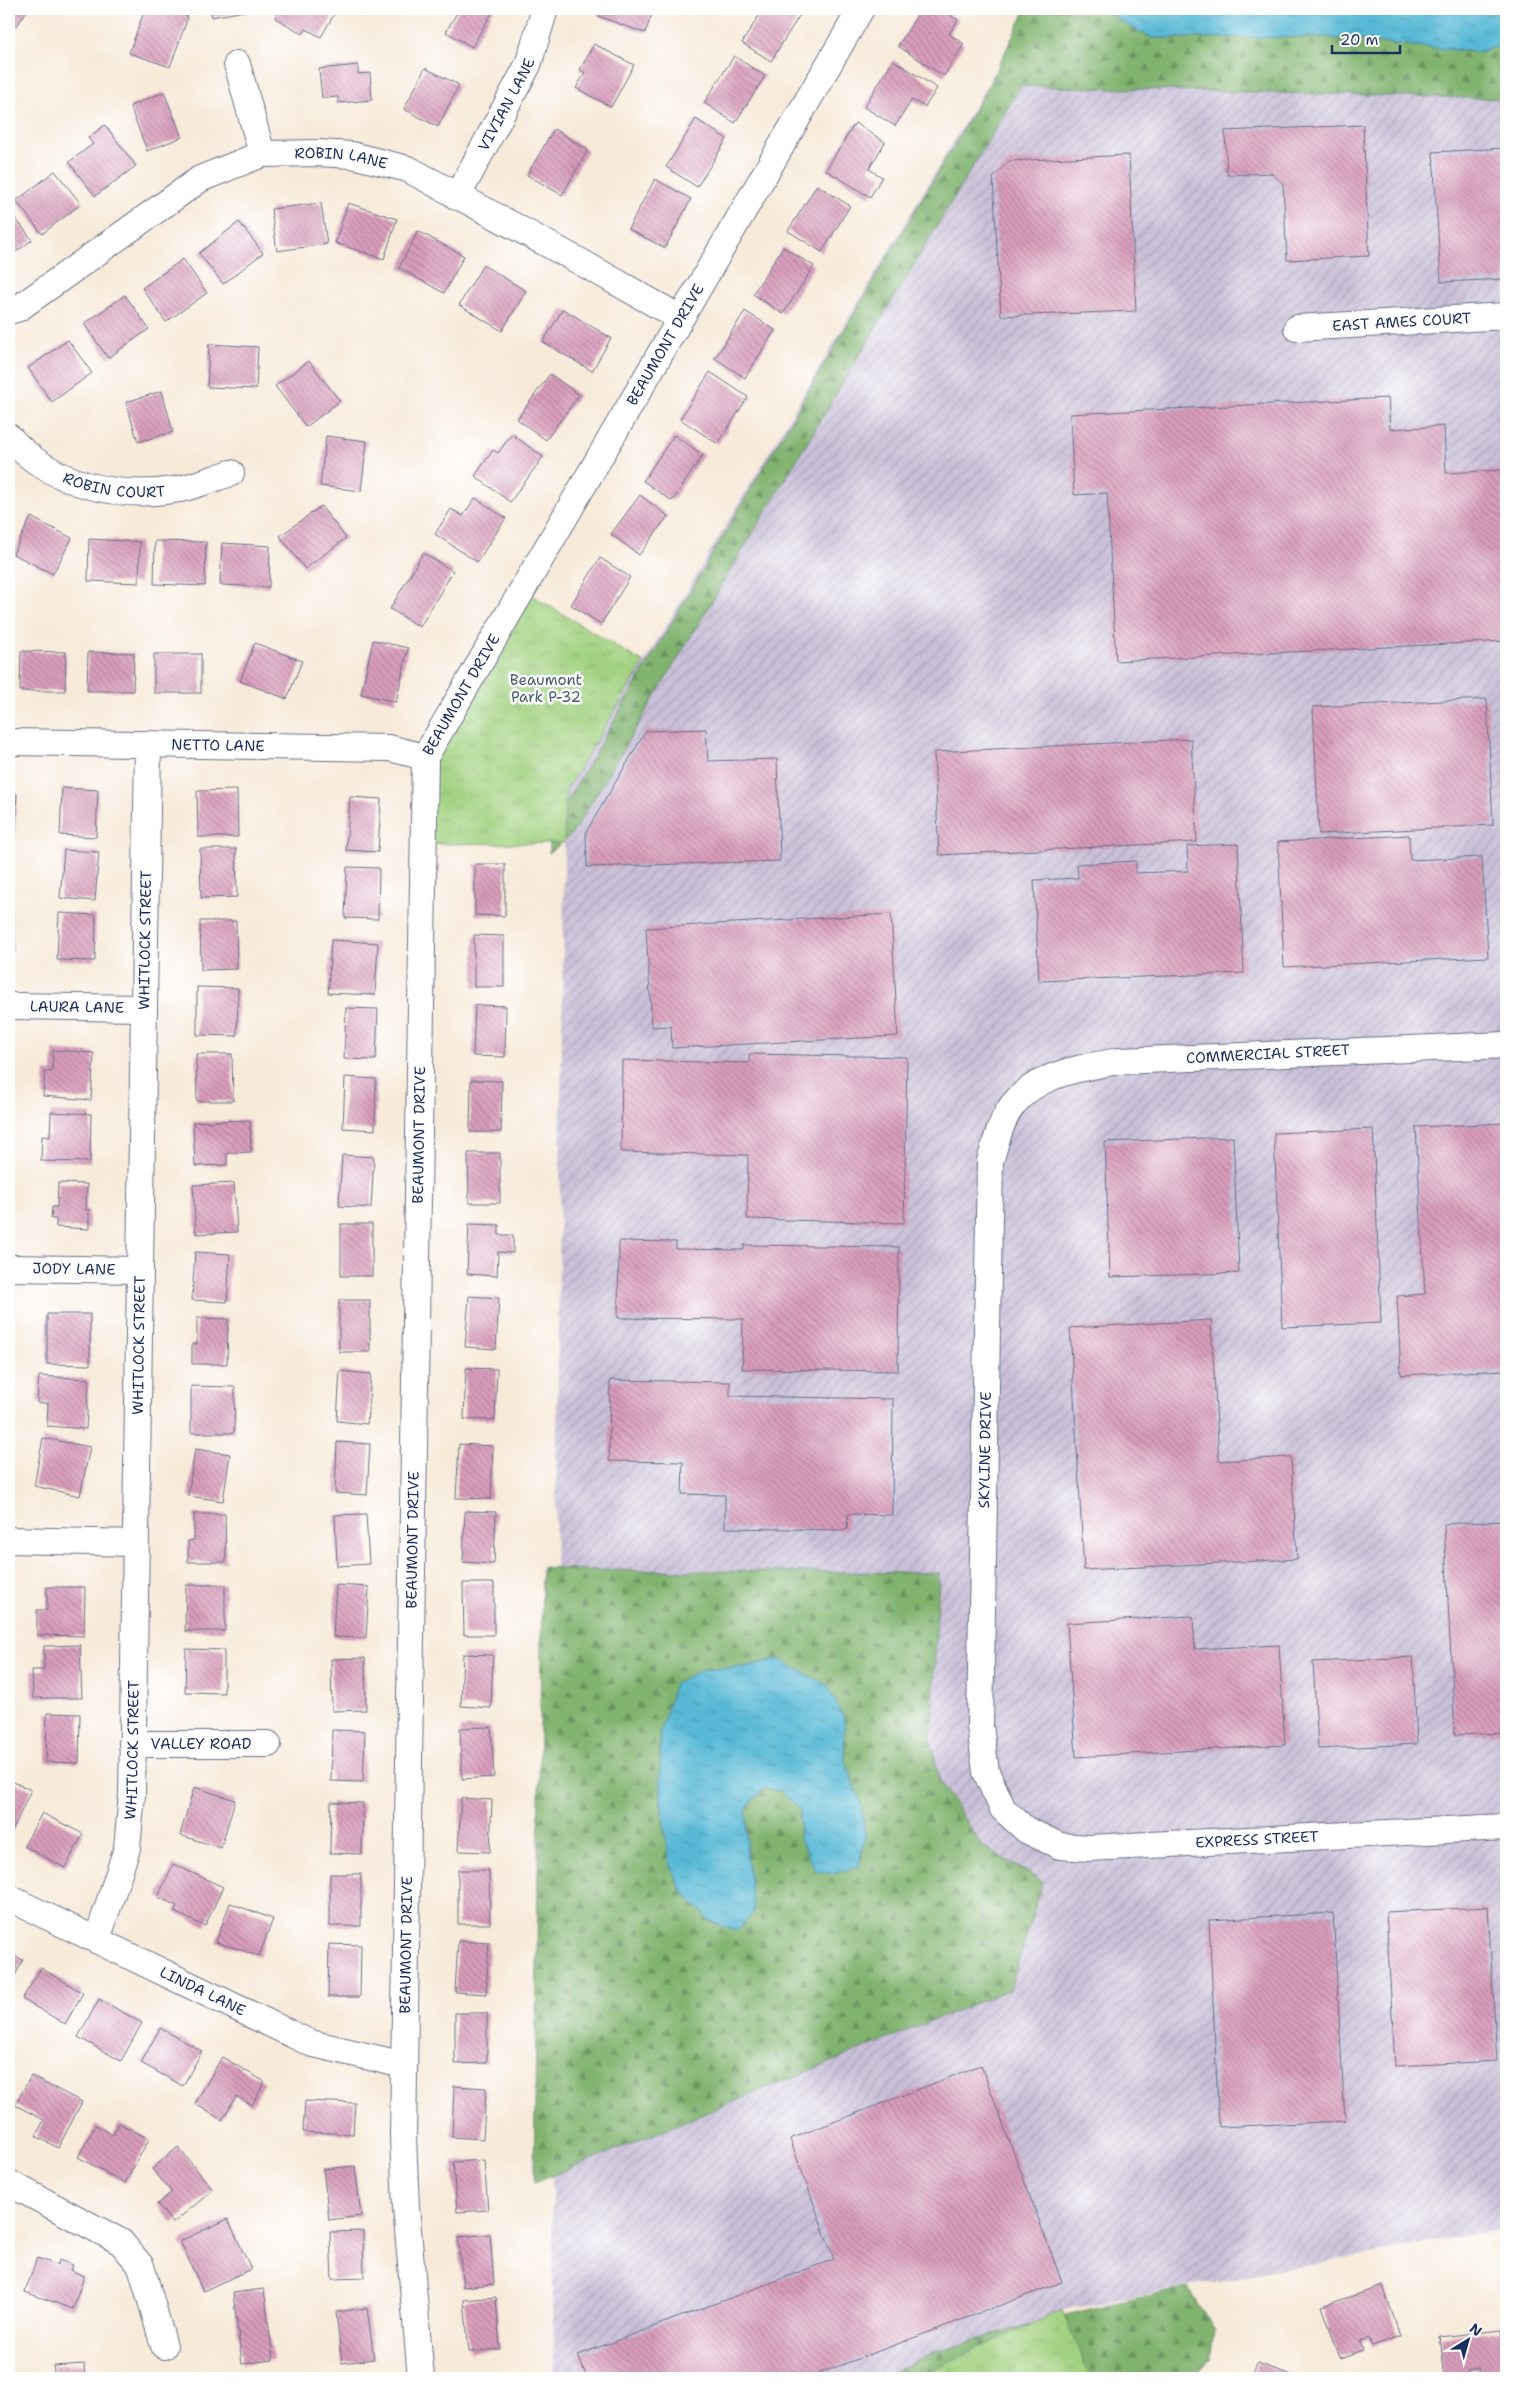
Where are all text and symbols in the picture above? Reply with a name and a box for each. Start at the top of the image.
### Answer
scale bar [1332,22,1400,54]
text: 20 m [1340,30,1379,50]
street label: VIVIAN LANE [474,56,539,155]
street label: ROBIN LANE [294,143,390,174]
street label: BEAUMONT DRIVE [622,280,709,409]
street label: EAST AMES COURT [1332,308,1472,336]
street label: ROBIN COURT [60,468,166,502]
street label: BEAUMONT DRIVE [418,630,505,759]
park label: Beaumont Park P-32 [510,670,582,707]
street label: NETTO LANE [171,735,265,756]
street label: WHITLOCK STREET [134,870,156,1010]
street label: LAURA LANE [30,996,124,1018]
street label: COMMERCIAL STREET [1186,1040,1350,1068]
street label: BEAUMONT DRIVE [408,1066,430,1204]
street label: JODY LANE [32,1258,116,1280]
street label: WHITLOCK STREET [128,1275,150,1415]
street label: SKYLINE DRIVE [974,1391,996,1509]
street label: BEAUMONT DRIVE [401,1471,424,1609]
street label: WHITLOCK STREET [120,1680,144,1821]
street label: VALLEY ROAD [151,1734,252,1754]
street label: EXPRESS STREET [1195,1826,1319,1853]
street label: BEAUMONT DRIVE [395,1876,417,2014]
street label: LINDA LANE [156,1962,249,2021]
north arrow [1442,2314,1492,2364]
text: N [1466,2319,1486,2340]

